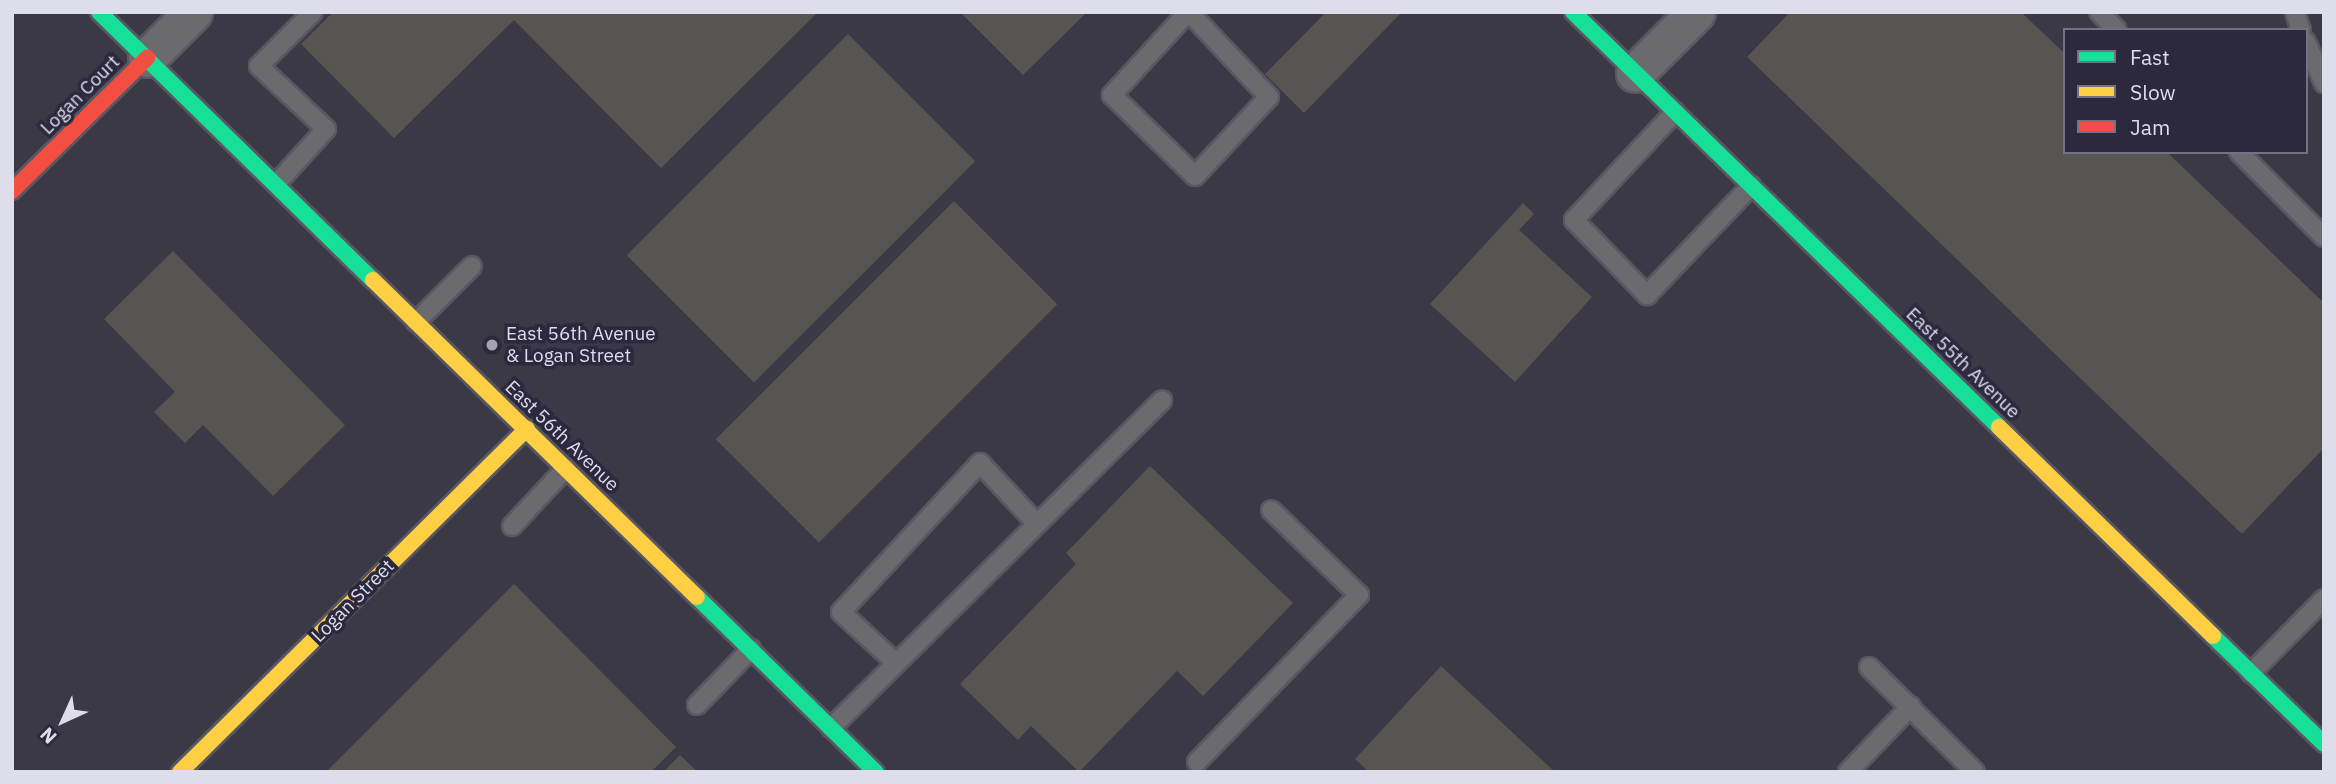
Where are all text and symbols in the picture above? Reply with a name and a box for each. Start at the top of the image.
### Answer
legend [2063,28,2308,154]
text: Fast [2130,43,2170,71]
street label: Logan Court [36,51,124,139]
text: Slow [2130,78,2176,106]
text: Jam [2130,113,2170,141]
street label: East 55th Avenue [1901,303,2025,423]
place label: East 56th Avenue & Logan Street [506,323,656,367]
marker: East 56th Avenue & Logan Street [484,337,500,353]
street label: East 56th Avenue [500,376,624,496]
street label: Logan Street [307,555,399,647]
north arrow [28,686,98,756]
text: N [35,723,62,749]

